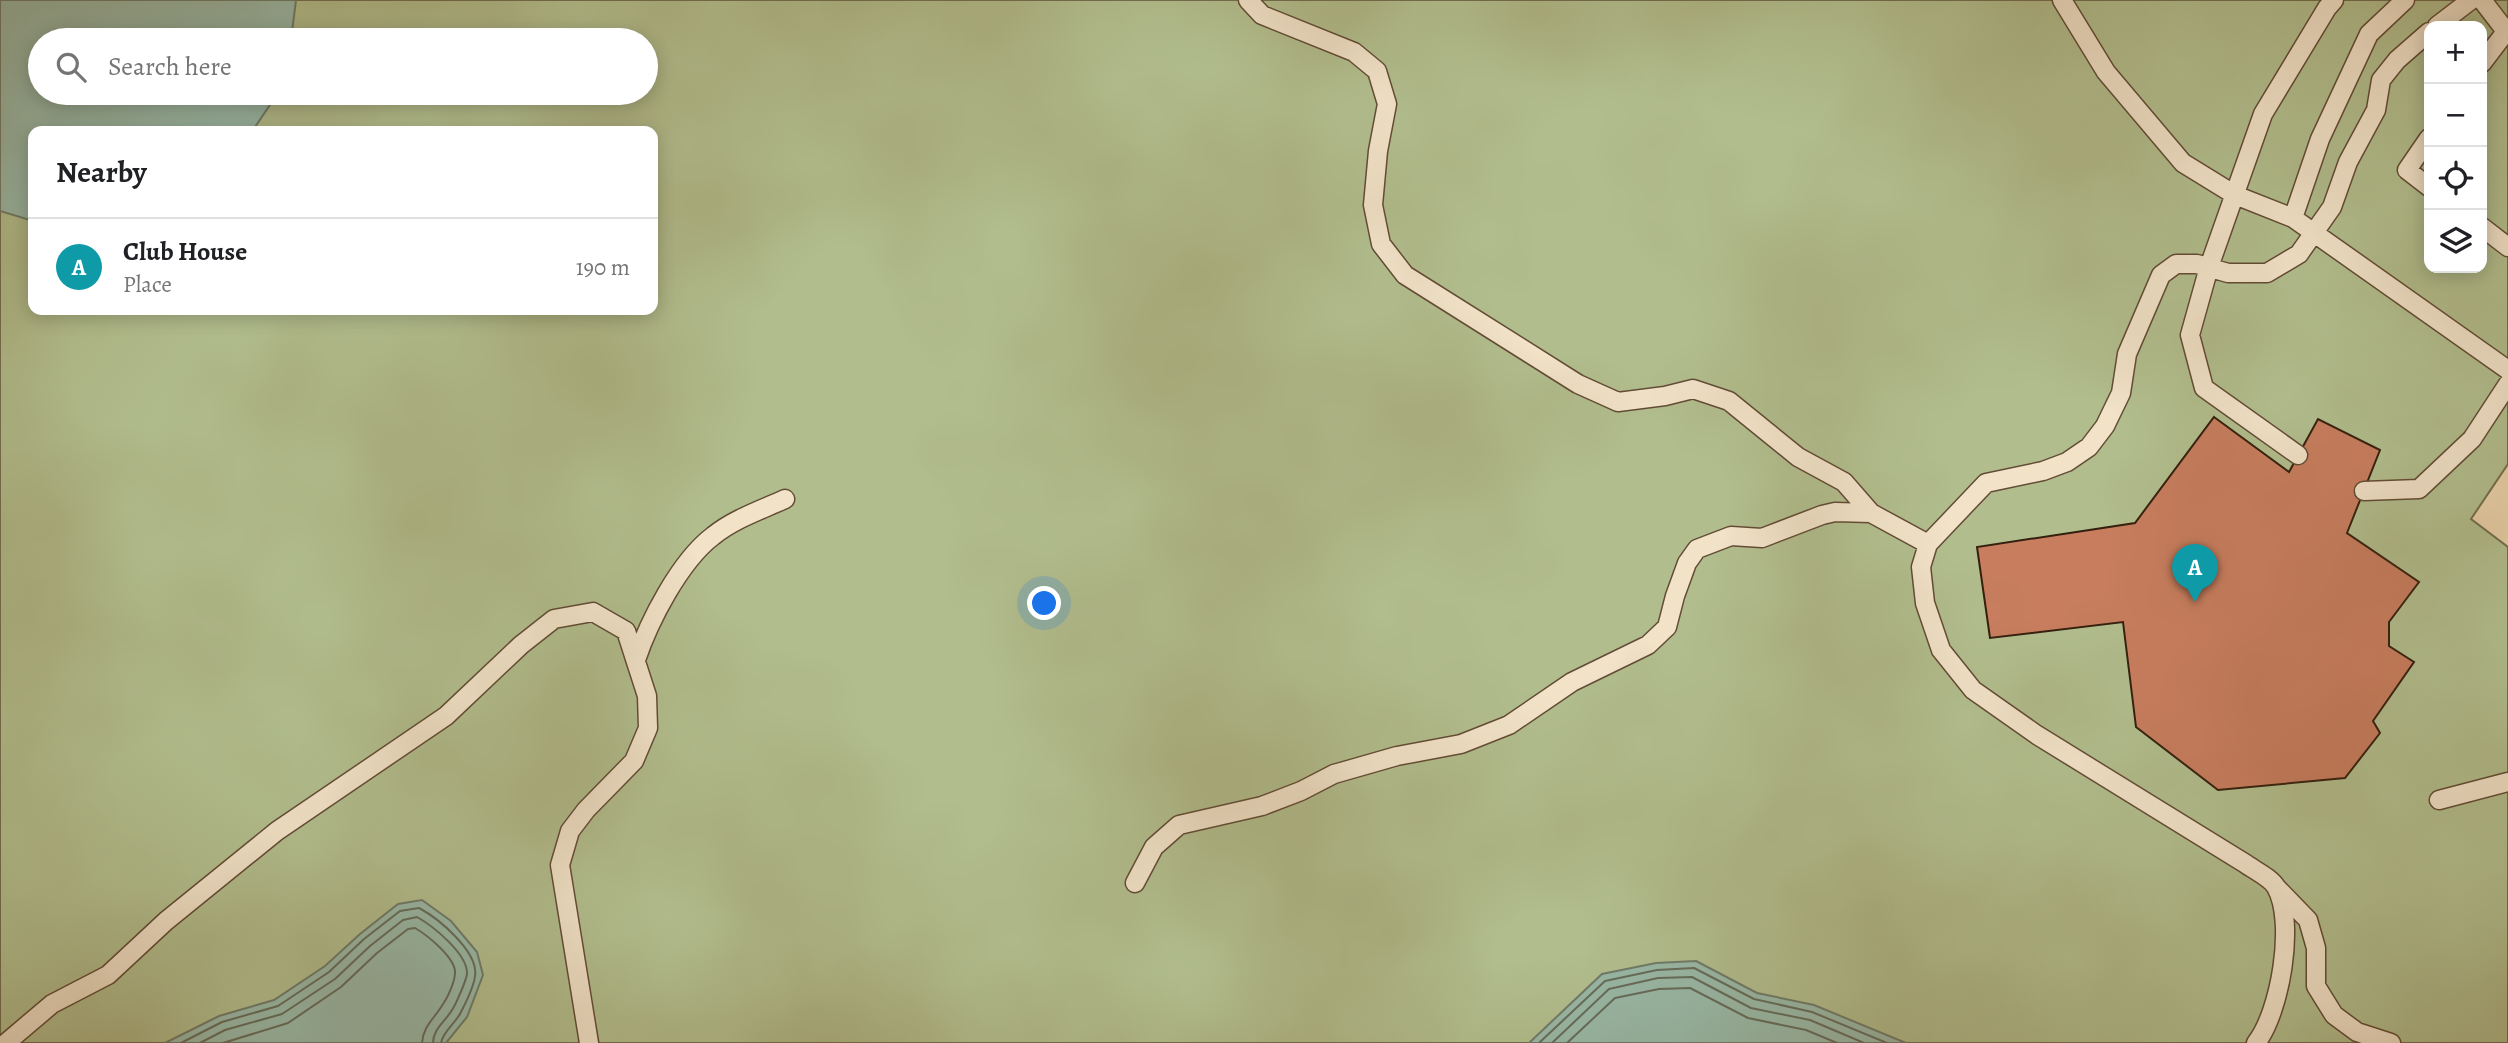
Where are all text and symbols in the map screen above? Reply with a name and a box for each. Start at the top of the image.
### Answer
map controls [2424,21,2487,273]
button: + [2424,21,2487,84]
search box [28,28,658,105]
icon: search [52,48,90,86]
text: Search here [108,49,232,84]
button: − [2424,84,2487,147]
button: locate [2424,147,2487,210]
text: Nearby [56,152,147,192]
button: layers [2424,210,2487,273]
text: Club House [123,234,247,269]
text: A [72,252,86,283]
text: 190 m [576,252,630,283]
text: Place [123,269,172,300]
pin: A [2172,544,2218,602]
your location [1027,586,1061,620]

